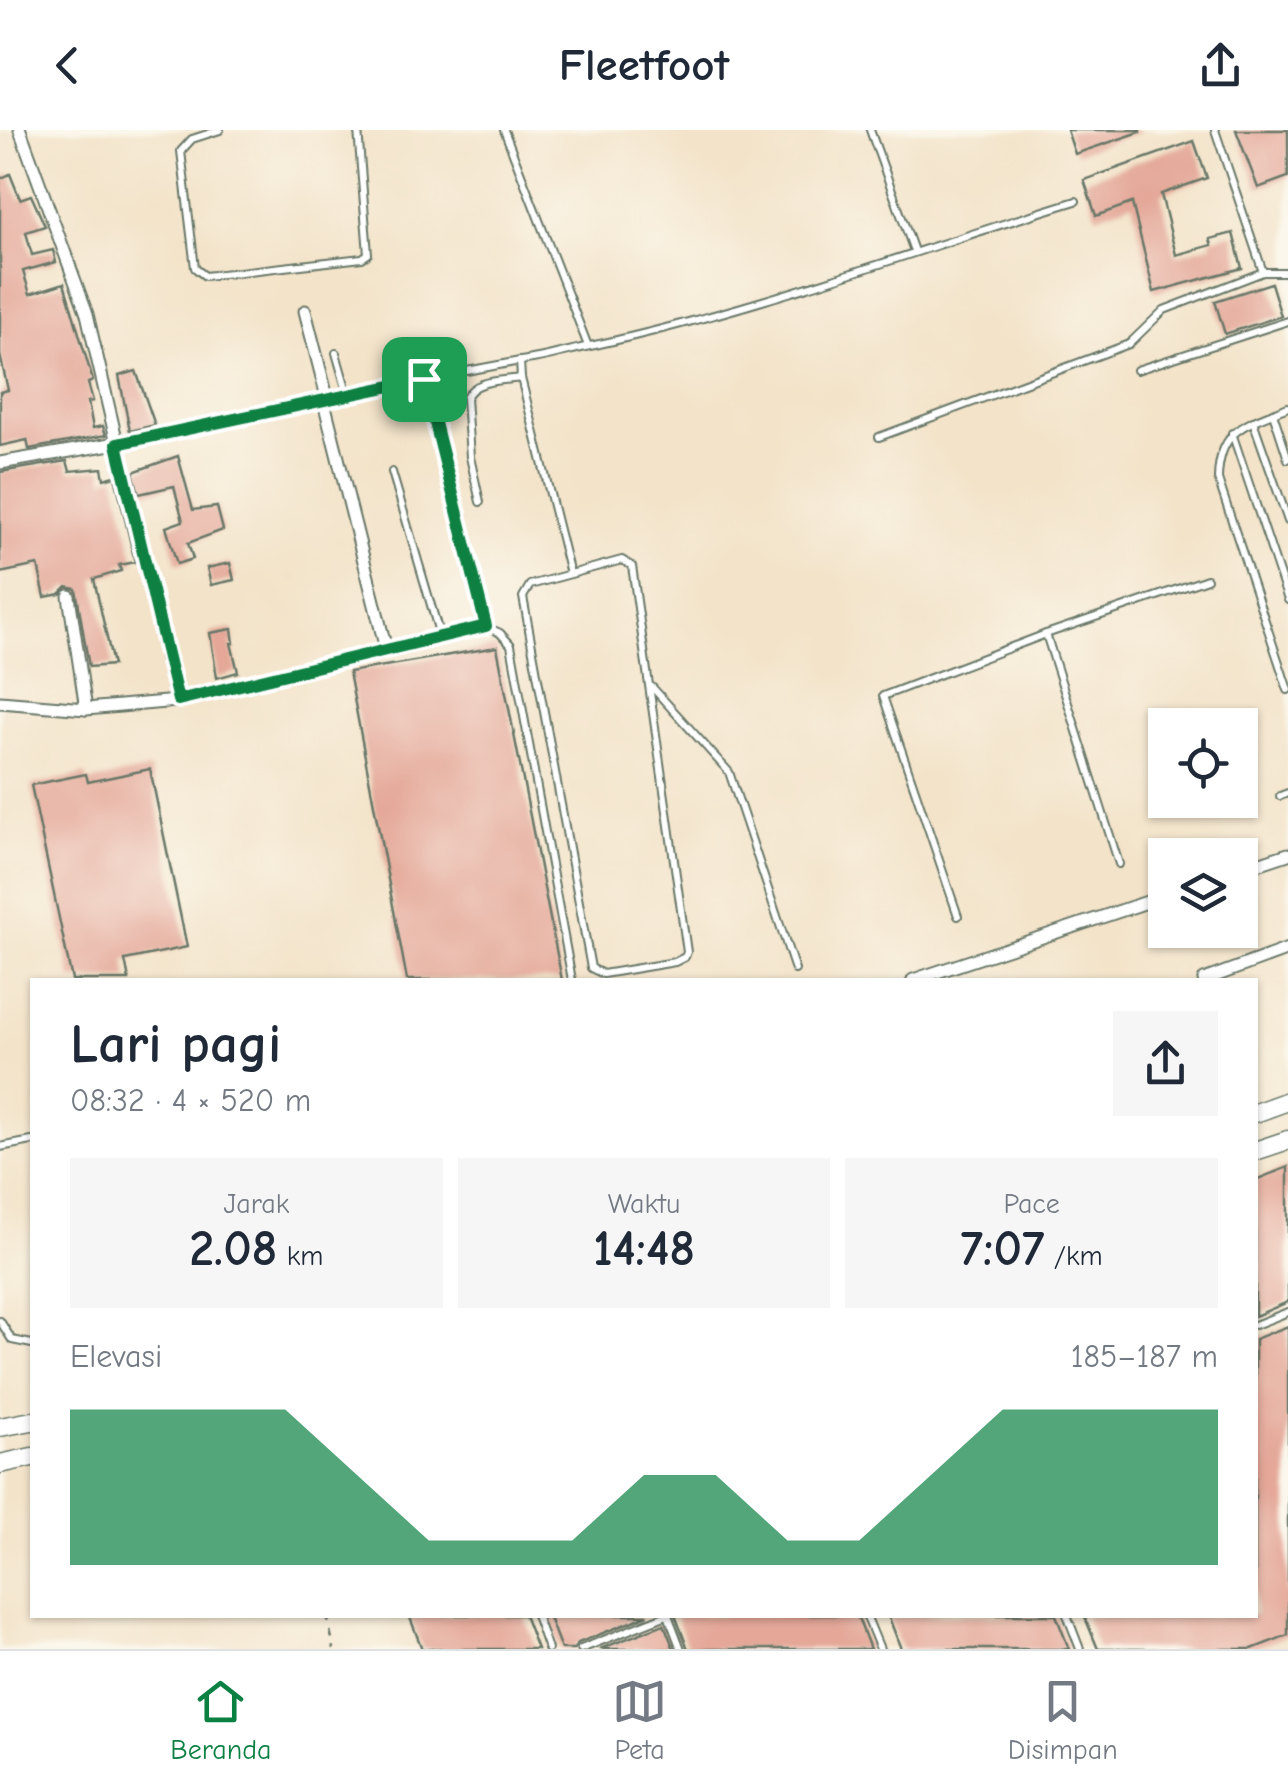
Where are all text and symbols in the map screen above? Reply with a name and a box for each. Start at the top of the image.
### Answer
icon: back [40,38,95,93]
icon: share [1193,38,1248,93]
text: Fleetfoot [559,39,729,91]
pin [382,337,467,422]
icon: arrive [397,352,452,407]
map controls [1148,708,1258,948]
button: locate [1148,708,1258,818]
button: layers [1148,838,1258,948]
button: share [1113,1011,1218,1116]
text: Lari pagi [70,1012,281,1076]
text: 08:32 · 4 × 520 m [70,1082,311,1119]
text: Jarak [223,1188,289,1220]
text: Waktu [608,1188,680,1220]
text: Pace [1003,1188,1060,1220]
text: 2.08 [189,1220,277,1278]
text: 14:48 [593,1220,695,1278]
text: 7:07 [961,1220,1044,1278]
text: km [277,1240,323,1272]
text: /km [1044,1240,1103,1272]
text: Elevasi [70,1338,162,1375]
text: 185–187 m [1071,1338,1218,1375]
tab: Beranda [170,1674,272,1766]
tab: Peta [612,1674,667,1766]
tab: Disimpan [1008,1674,1118,1766]

